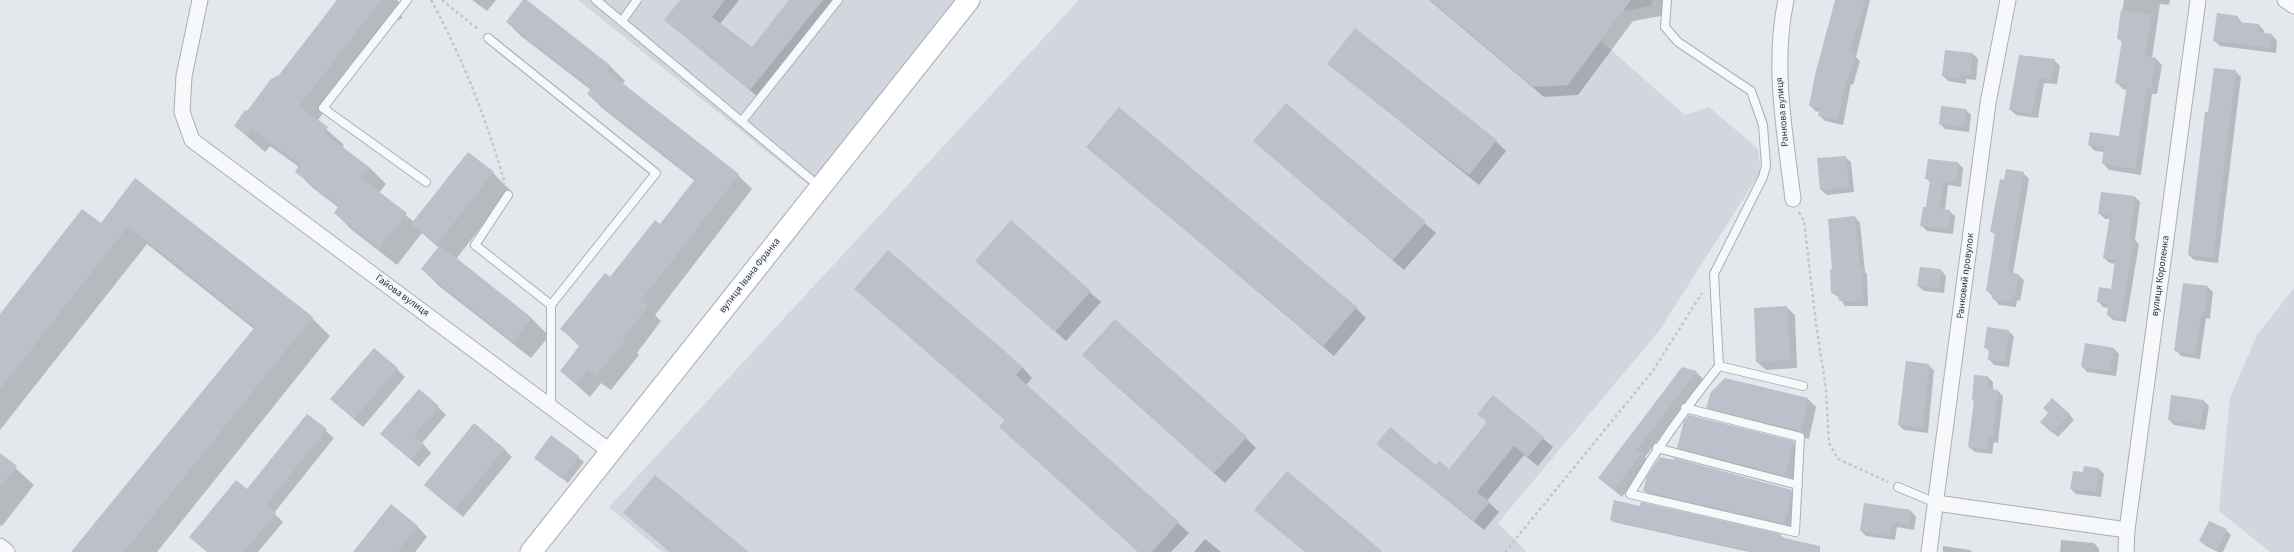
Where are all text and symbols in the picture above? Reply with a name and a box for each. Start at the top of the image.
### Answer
street label: Ранкова вулиця [1774,77,1792,147]
street label: Ранковий провулок [1955,232,1977,320]
street label: вулиця Короленка [2149,235,2173,317]
street label: вулиця Івана Франка [717,236,783,316]
street label: Гайова вулиця [373,272,431,320]

